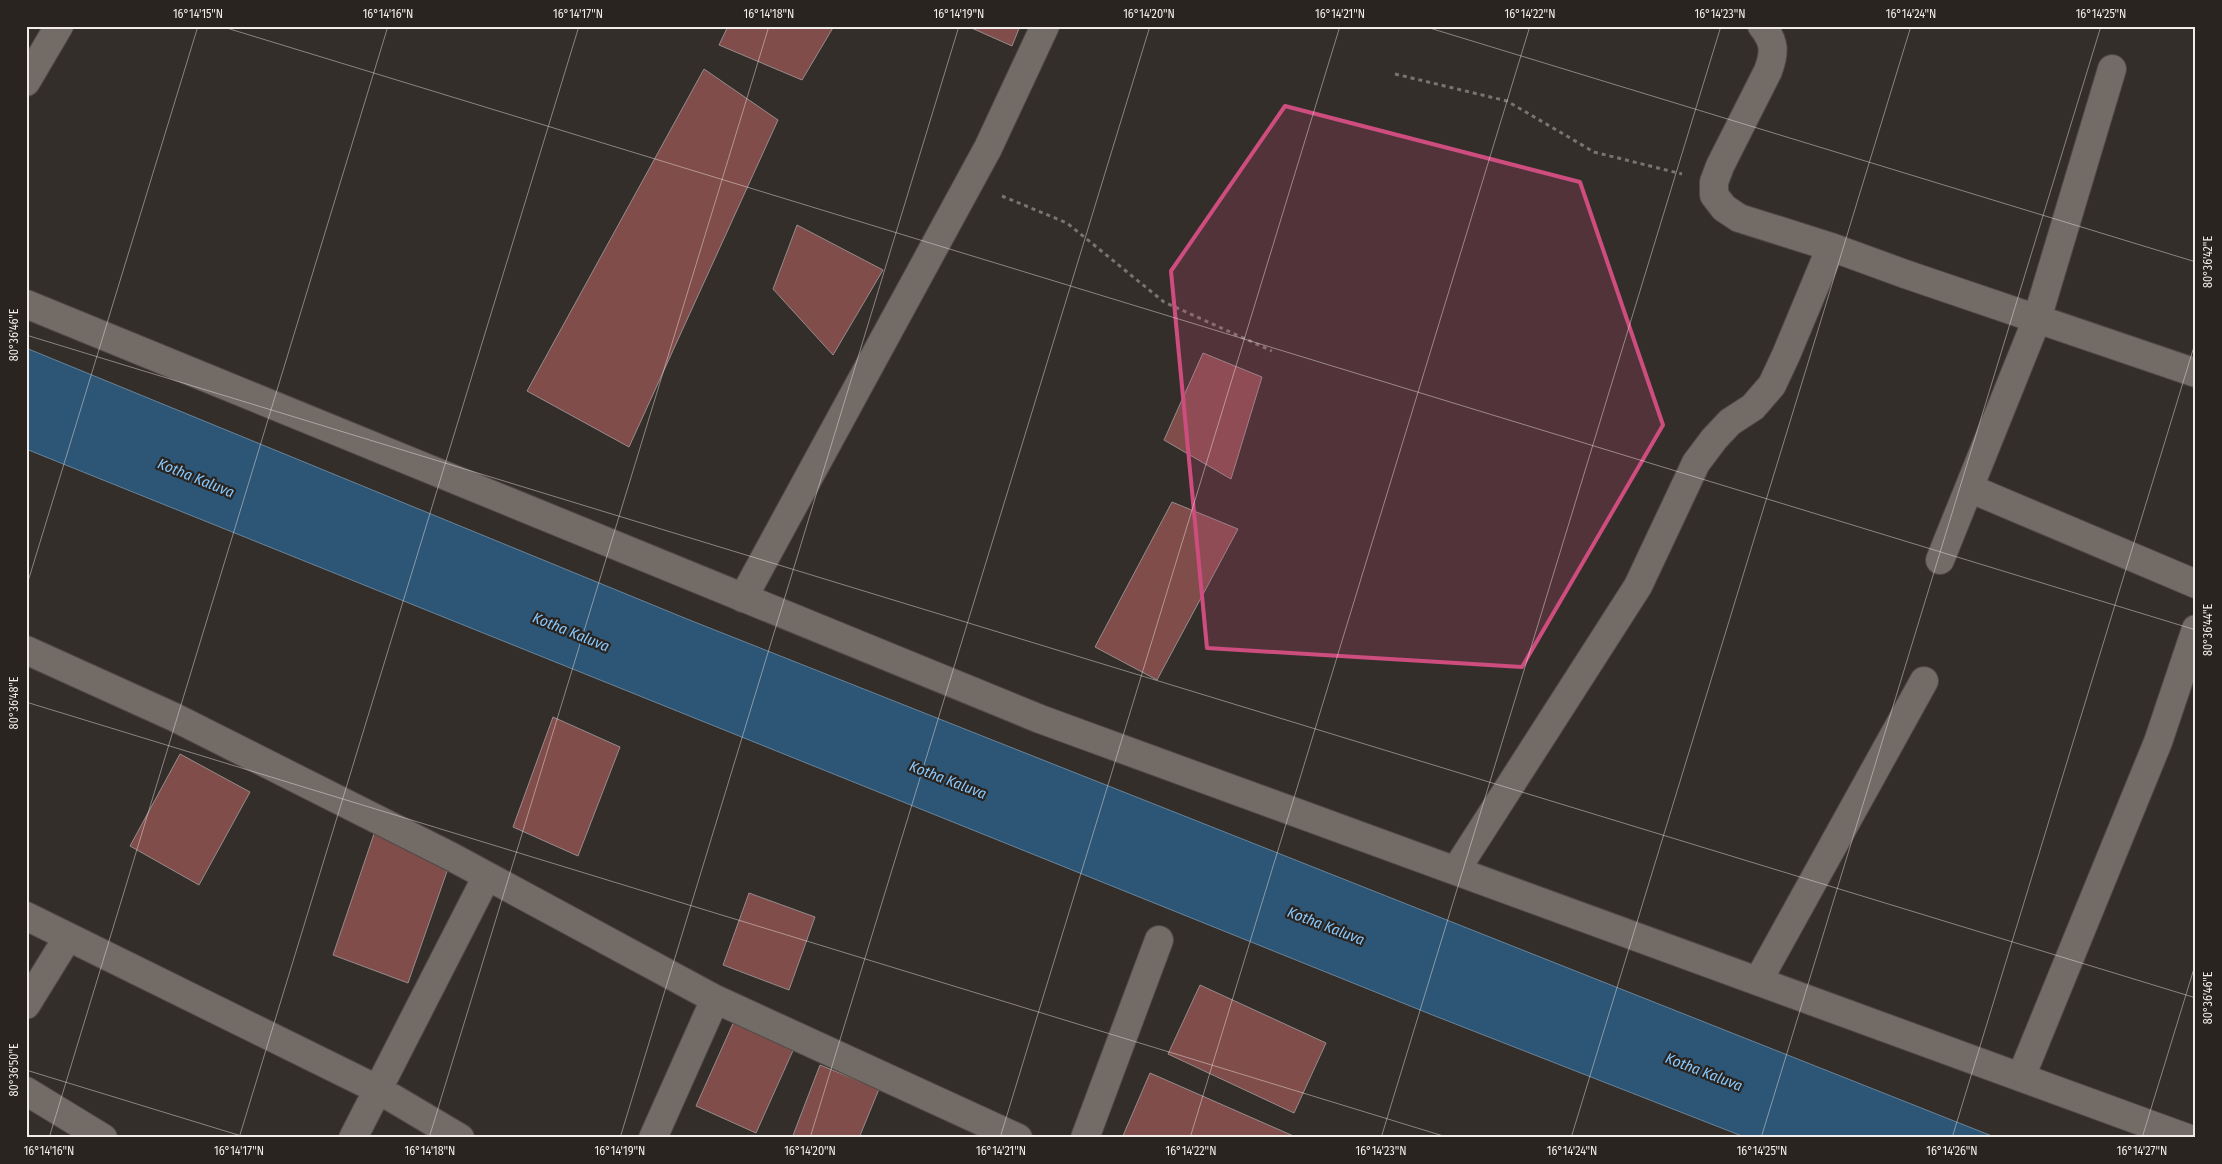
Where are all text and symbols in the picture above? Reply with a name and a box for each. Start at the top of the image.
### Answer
text: 16°14'15"N [173,7,223,21]
text: 16°14'16"N [363,7,413,21]
text: 16°14'17"N [553,7,603,21]
text: 16°14'18"N [744,7,794,21]
text: 16°14'19"N [934,7,984,21]
text: 16°14'20"N [1123,7,1175,21]
text: 16°14'21"N [1315,7,1365,21]
text: 16°14'22"N [1505,7,1555,21]
text: 16°14'23"N [1695,7,1745,21]
text: 16°14'24"N [1886,7,1936,21]
text: 16°14'25"N [2076,7,2126,21]
text: 80°36'42"E [2201,236,2215,288]
text: 80°36'46"E [7,308,21,361]
water label: Kotha Kaluva [155,454,237,502]
text: 80°36'44"E [2201,604,2215,656]
water label: Kotha Kaluva [530,608,612,656]
text: 80°36'48"E [7,676,21,729]
water label: Kotha Kaluva [907,757,989,803]
water label: Kotha Kaluva [1285,903,1367,949]
text: 80°36'46"E [2201,971,2215,1024]
text: 80°36'50"E [7,1043,21,1097]
water label: Kotha Kaluva [1663,1049,1745,1095]
text: 16°14'16"N [24,1144,74,1158]
text: 16°14'17"N [214,1144,264,1158]
text: 16°14'18"N [405,1144,455,1158]
text: 16°14'19"N [595,1144,645,1158]
text: 16°14'20"N [784,1144,836,1158]
text: 16°14'21"N [976,1144,1026,1158]
text: 16°14'22"N [1166,1144,1216,1158]
text: 16°14'23"N [1356,1144,1406,1158]
text: 16°14'24"N [1547,1144,1597,1158]
text: 16°14'25"N [1737,1144,1787,1158]
text: 16°14'26"N [1926,1144,1978,1158]
text: 16°14'27"N [2117,1144,2167,1158]

